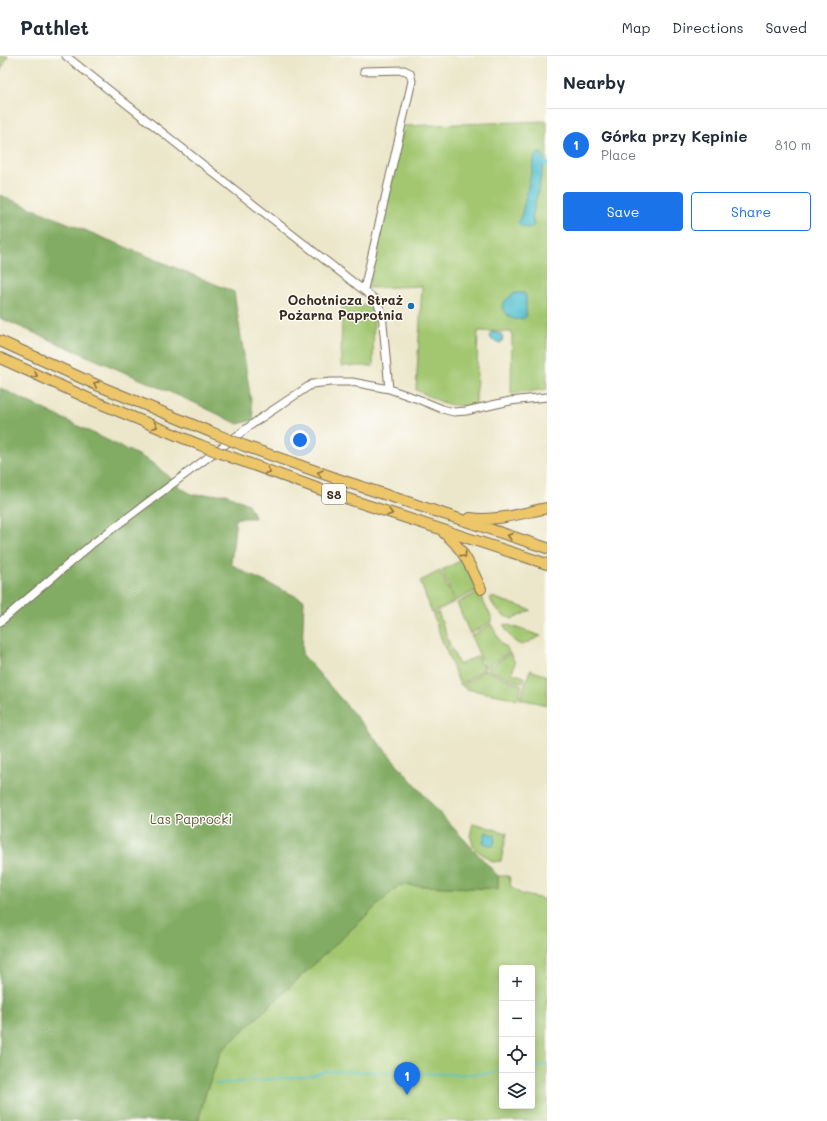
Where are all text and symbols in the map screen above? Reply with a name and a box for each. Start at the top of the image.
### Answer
text: Pathlet [20,15,89,40]
text: Map [622,18,650,37]
text: Directions [672,18,743,37]
text: Saved [765,18,807,37]
text: Nearby [563,71,625,93]
text: Górka przy Kępinie [601,126,747,146]
text: 1 [573,136,579,153]
text: 810 m [775,136,811,153]
text: Place [601,146,636,163]
button: Save [563,192,683,231]
button: Share [691,192,811,231]
place label: Ochotnicza Straż Pożarna Paprotnia [279,291,403,323]
marker: Ochotnicza Straż Pożarna Paprotnia [406,301,416,311]
one-way arrow [32,370,39,378]
one-way arrow [92,381,99,389]
one-way arrow [151,422,158,430]
your location [290,430,310,450]
one-way arrow [264,466,271,474]
one-way arrow [317,470,324,478]
road number: S8 [322,484,346,504]
one-way arrow [387,509,394,517]
one-way arrow [507,532,514,541]
one-way arrow [459,550,466,557]
park label: Las Paprocki [150,810,232,827]
map controls [499,965,535,1109]
button: + [499,965,535,1001]
button: − [499,1001,535,1037]
button: locate [499,1037,535,1073]
pin: 1 [394,1062,420,1095]
button: layers [499,1073,535,1109]

